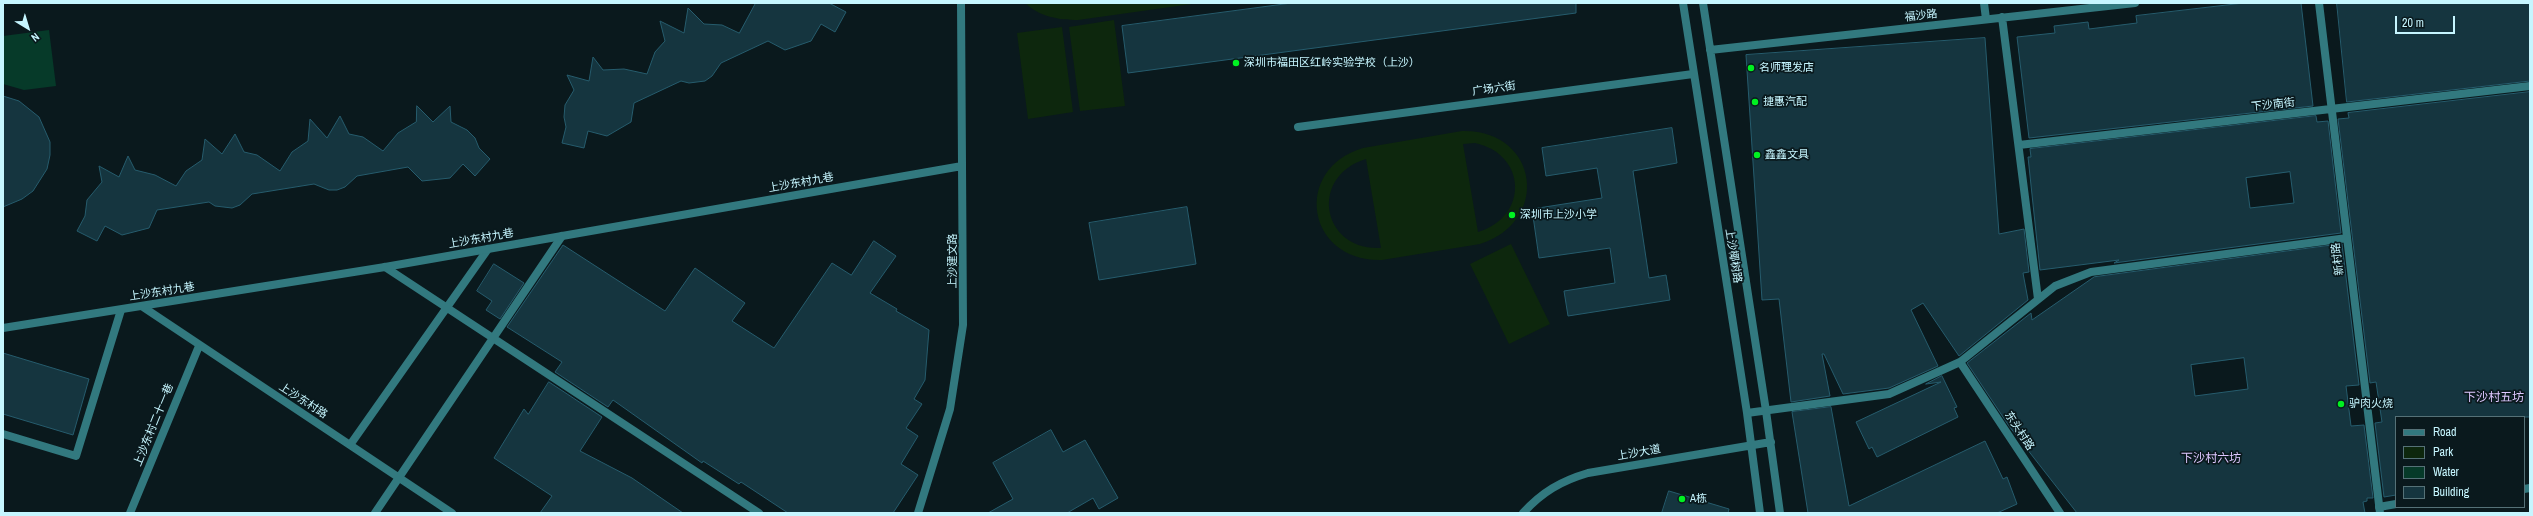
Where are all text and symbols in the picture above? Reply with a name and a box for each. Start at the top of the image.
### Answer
north arrow [8,8,48,48]
street label: 福沙路 [1904,8,1938,24]
scale bar [2397,8,2457,34]
text: 20 m [2402,15,2424,31]
text: N [29,30,42,45]
place label: 深圳市福田区红岭实验学校（上沙） [1244,56,1420,70]
marker: 深圳市福田区红岭实验学校（上沙） [1231,58,1241,68]
place label: 名师理发店 [1759,61,1814,75]
marker: 名师理发店 [1746,63,1756,73]
street label: 广场六街 [1471,79,1517,99]
place label: 捷惠汽配 [1763,95,1807,109]
street label: 下沙南街 [2250,96,2296,114]
marker: 捷惠汽配 [1750,97,1760,107]
place label: 鑫鑫文具 [1765,148,1809,162]
marker: 鑫鑫文具 [1752,150,1762,160]
street label: 上沙东村九巷 [767,171,835,195]
place label: 深圳市上沙小学 [1520,208,1597,222]
marker: 深圳市上沙小学 [1507,210,1517,220]
street label: 上沙东村九巷 [447,227,515,251]
street label: 上沙椰树路 [1722,228,1744,284]
street label: 上沙建文路 [946,234,960,288]
street label: 新村路 [2329,242,2347,276]
street label: 上沙东村九巷 [128,280,196,304]
street label: 上沙东村路 [276,380,330,422]
street label: 上沙东村二十一巷 [131,382,177,468]
district label: 下沙村五坊 [2464,391,2524,405]
place label: 驴肉火烧 [2349,397,2393,411]
marker: 驴肉火烧 [2336,399,2346,409]
street label: 东头村路 [2001,409,2037,453]
legend [2395,416,2525,508]
text: Road [2433,424,2457,440]
street label: 上沙大道 [1616,443,1662,463]
text: Park [2433,444,2453,460]
district label: 下沙村六坊 [2181,452,2241,466]
text: Water [2433,464,2459,480]
text: Building [2433,484,2469,500]
place label: A栋 [1690,492,1707,506]
marker: A栋 [1677,494,1687,504]

